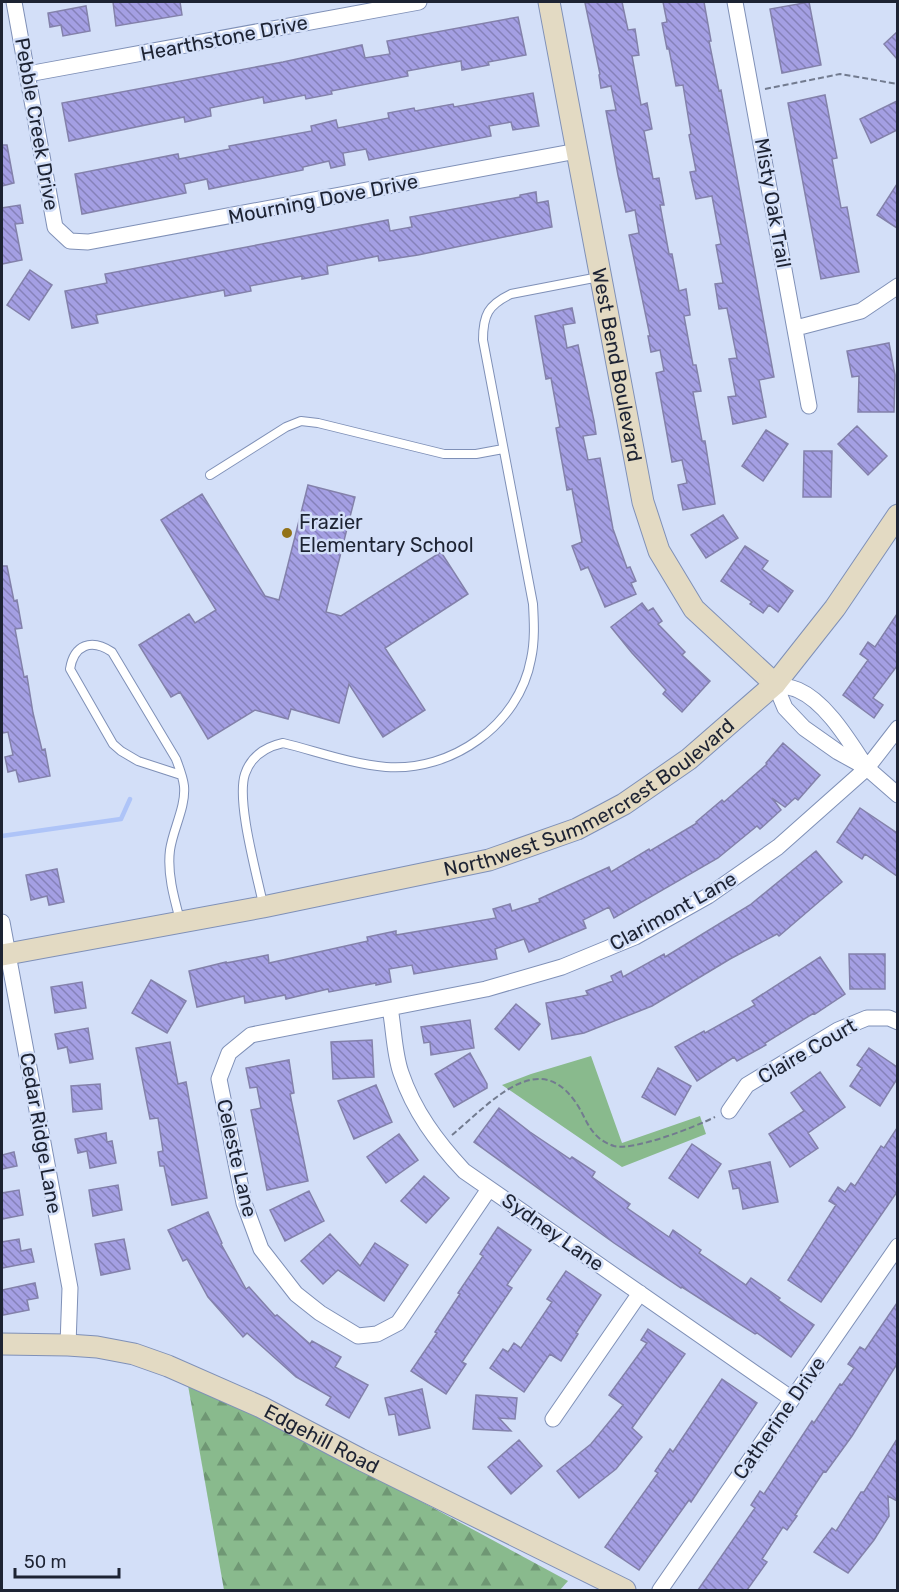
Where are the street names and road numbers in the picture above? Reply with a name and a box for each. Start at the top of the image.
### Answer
street label: Hearthstone Drive [138,10,310,66]
street label: Pebble Creek Drive [10,36,64,212]
street label: Misty Oak Trail [750,136,796,270]
street label: Mourning Dove Drive [226,169,420,229]
street label: West Bend Boulevard [587,266,647,464]
street label: Northwest Summercrest Boulevard [441,713,739,881]
street label: Clarimont Lane [605,866,741,956]
street label: Claire Court [753,1013,861,1089]
street label: Cedar Ridge Lane [15,1051,67,1215]
street label: Celeste Lane [212,1097,262,1219]
street label: Sydney Lane [497,1188,609,1276]
street label: Catherine Drive [728,1352,830,1484]
street label: Edgehill Road [260,1399,383,1479]

